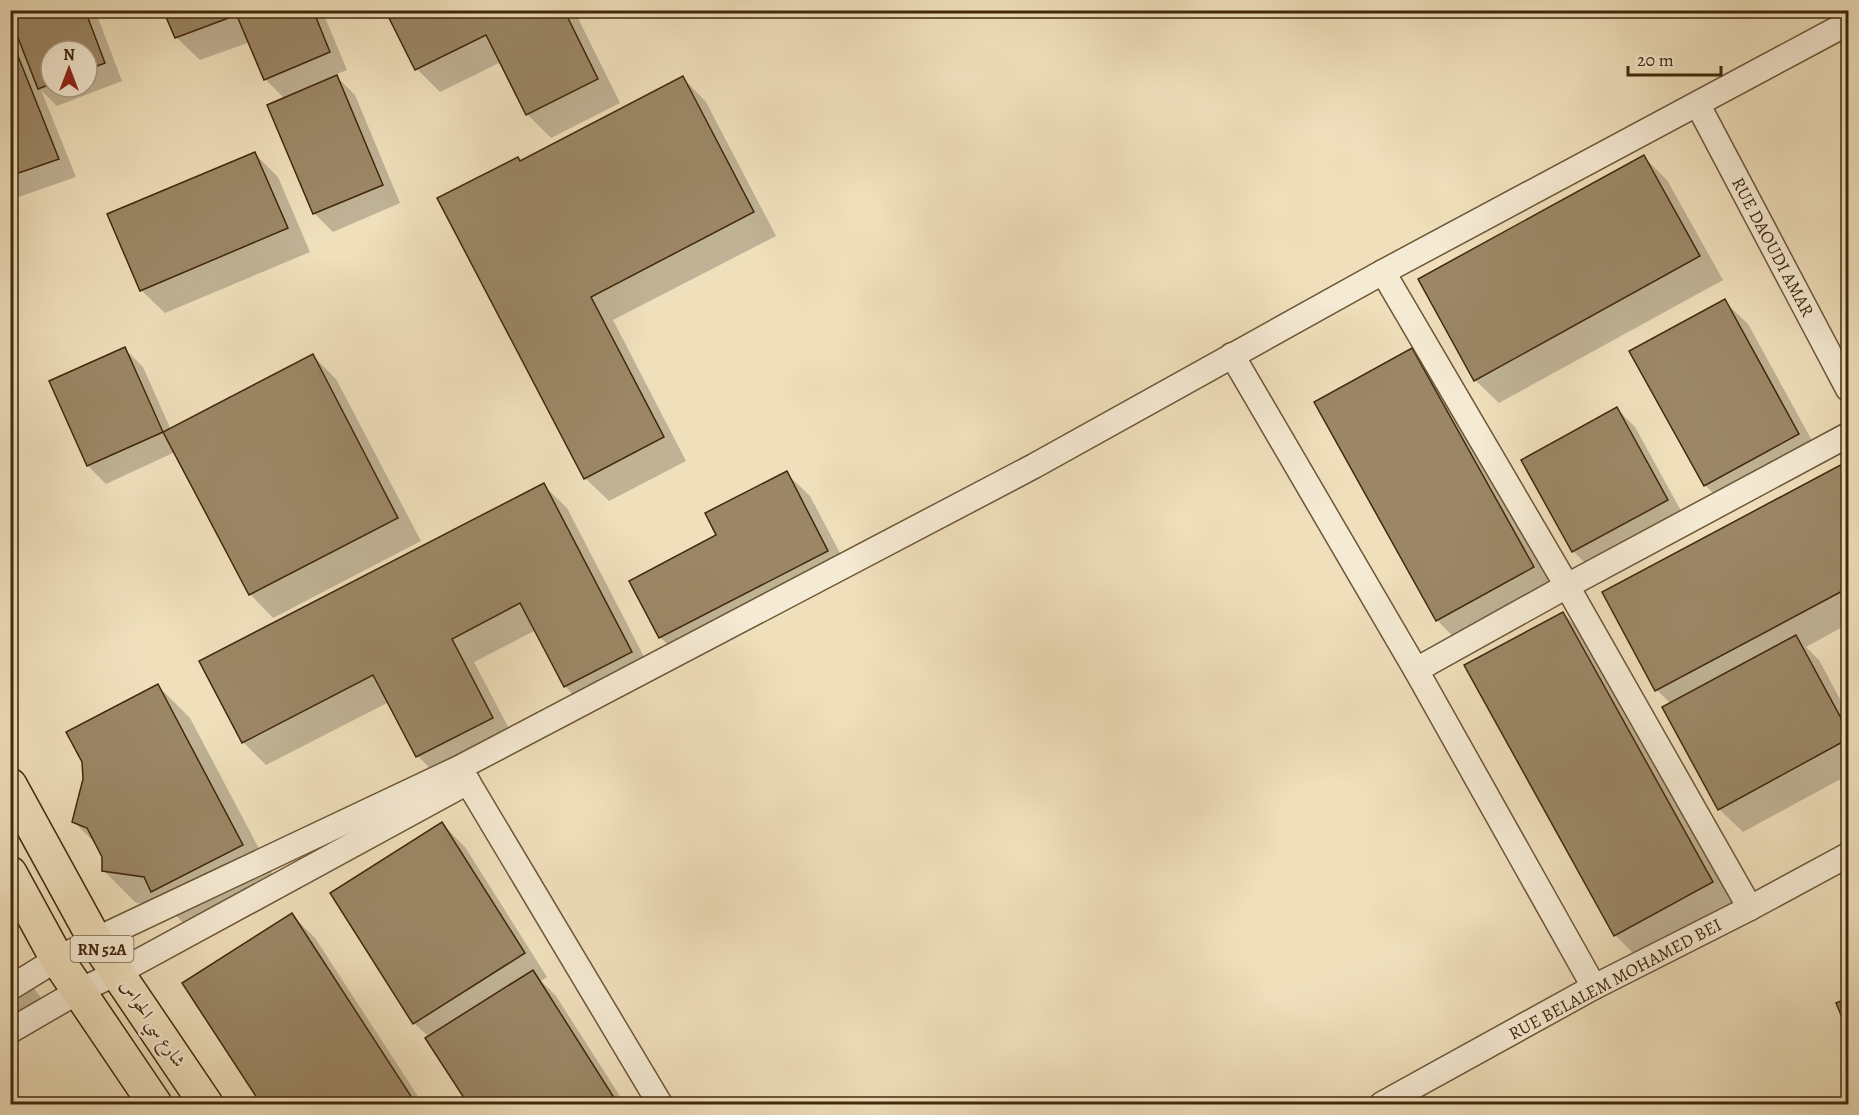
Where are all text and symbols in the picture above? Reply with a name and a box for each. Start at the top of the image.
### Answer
north arrow [39,39,99,99]
scale bar [1628,39,1721,77]
text: N [63,44,75,66]
text: 20 m [1637,48,1674,72]
street label: RUE DAOUDI AMAR [1726,173,1820,321]
street label: RUE BELALEM MOHAMED BEI [1504,912,1726,1046]
road number: RN 52A [70,936,134,962]
street label: شارع سي الحواس [111,974,191,1074]

